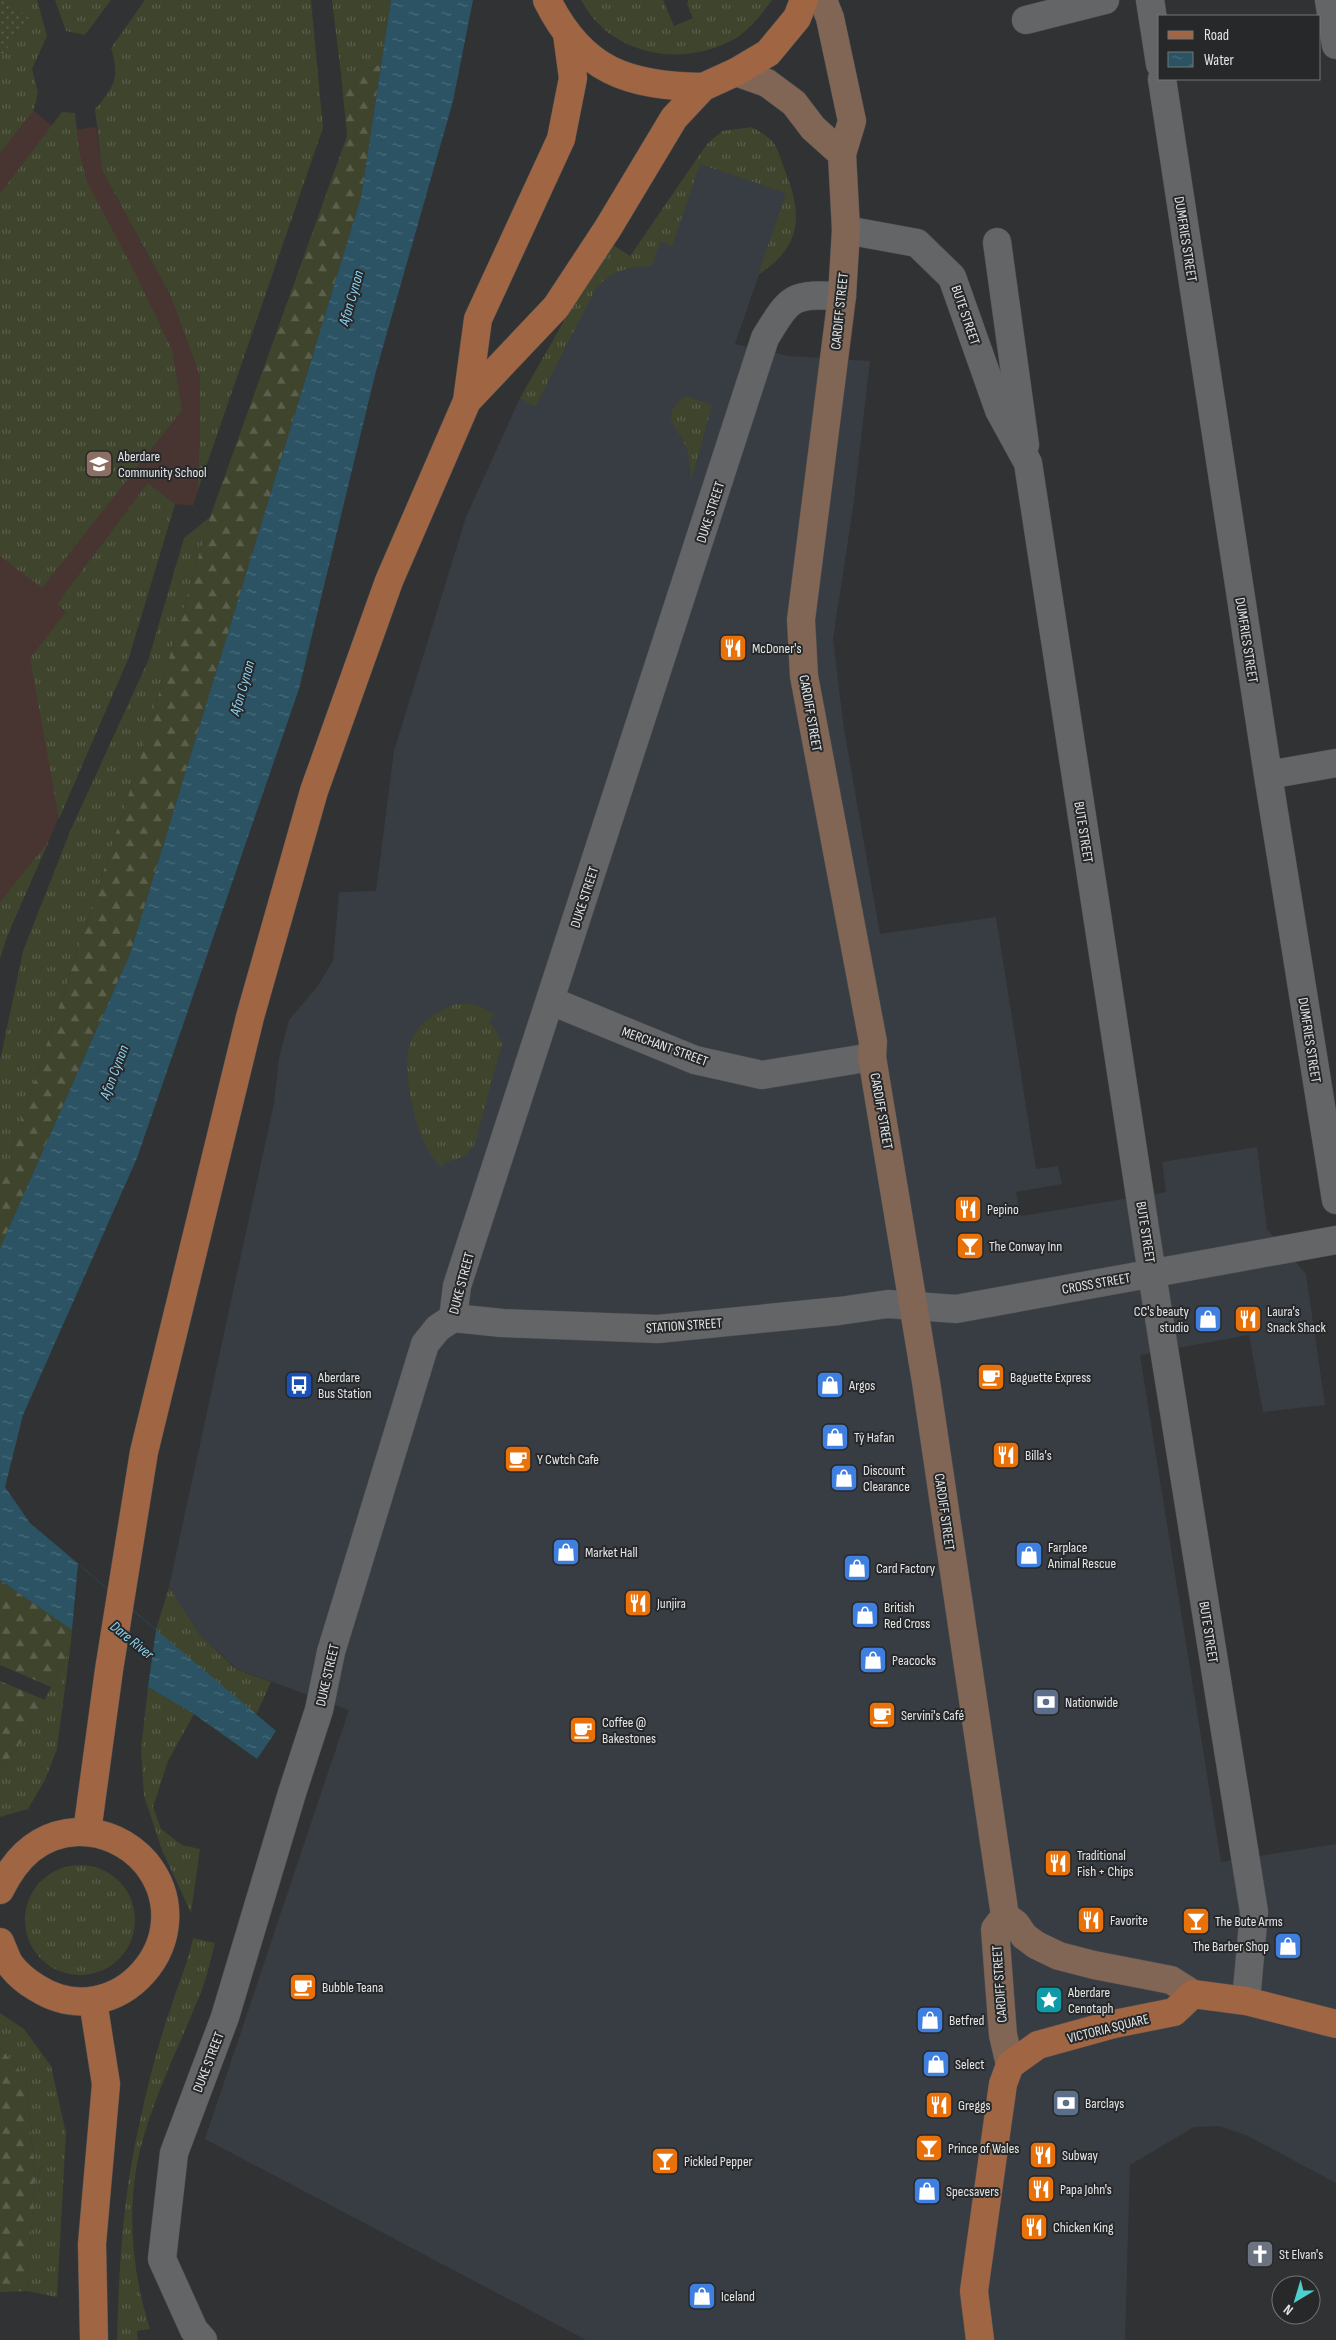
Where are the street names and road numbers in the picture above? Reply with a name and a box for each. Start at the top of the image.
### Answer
street label: DUMFRIES STREET [1170,195,1201,283]
street label: CARDIFF STREET [827,271,852,350]
street label: BUTE STREET [947,283,984,348]
street label: DUKE STREET [693,479,728,545]
street label: DUMFRIES STREET [1231,596,1262,684]
street label: CARDIFF STREET [795,673,826,753]
street label: BUTE STREET [1070,800,1097,864]
street label: DUKE STREET [567,864,602,930]
street label: DUMFRIES STREET [1294,996,1325,1084]
street label: MERCHANT STREET [619,1023,711,1070]
street label: CARDIFF STREET [866,1071,897,1151]
street label: BUTE STREET [1132,1200,1159,1264]
street label: DUKE STREET [445,1250,478,1316]
street label: CROSS STREET [1061,1269,1132,1298]
street label: STATION STREET [645,1314,723,1337]
street label: CARDIFF STREET [931,1473,958,1552]
street label: BUTE STREET [1195,1600,1222,1664]
street label: DUKE STREET [312,1642,343,1708]
street label: CARDIFF STREET [988,1944,1011,2023]
street label: VICTORIA SQUARE [1066,2010,1151,2047]
street label: DUKE STREET [189,2029,228,2095]

